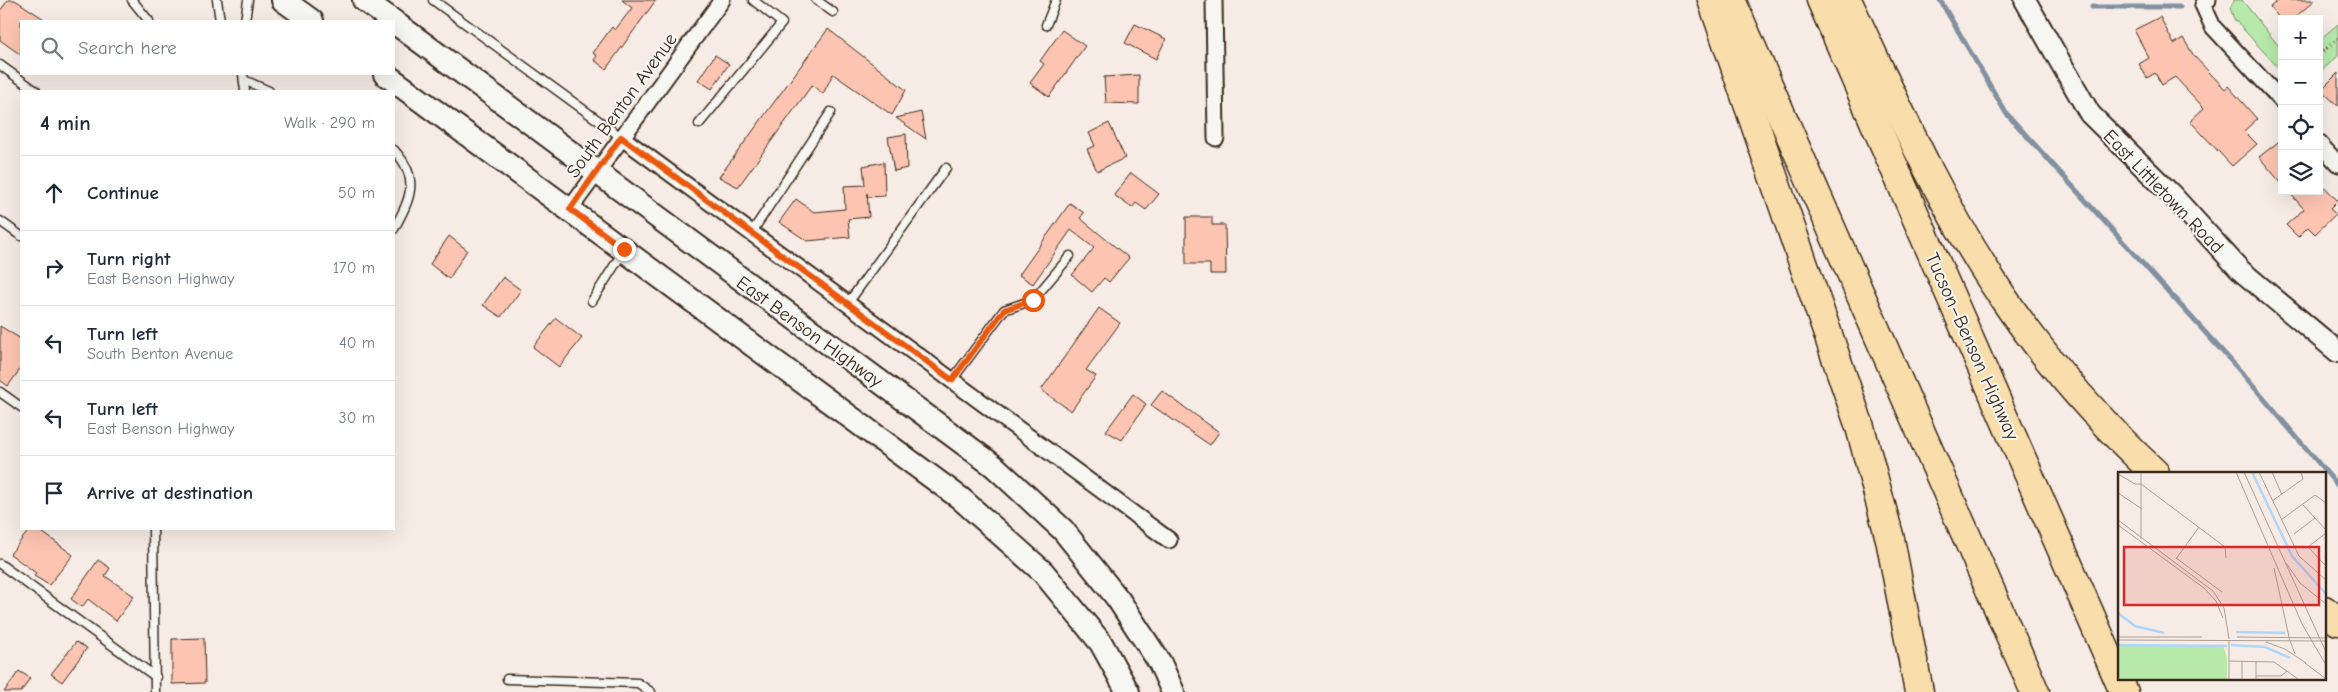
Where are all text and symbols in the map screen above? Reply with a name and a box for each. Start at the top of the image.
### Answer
map controls [2278,15,2323,195]
button: + [2278,15,2323,60]
search box [20,20,395,75]
street label: South Benton Avenue [562,29,682,182]
icon: search [38,34,66,62]
text: Search here [78,37,177,59]
button: − [2278,60,2323,105]
button: locate [2278,105,2323,150]
text: 4 min [40,111,91,135]
text: Walk · 290 m [284,114,375,132]
street label: East Littletown Road [2099,125,2228,258]
button: layers [2278,150,2323,195]
icon: ahead [40,179,68,207]
text: Continue [87,182,159,204]
text: 50 m [338,184,375,202]
route end [613,238,636,261]
text: Turn right [87,248,171,270]
street label: Tucson–Benson Highway [1921,249,2024,444]
icon: right [40,254,68,282]
text: 170 m [333,259,375,277]
text: East Benson Highway [87,270,234,288]
street label: East Benson Highway [732,271,887,392]
route start [1022,289,1045,312]
text: Turn left [87,323,158,345]
icon: left [40,329,68,357]
text: 40 m [339,334,375,352]
text: South Benton Avenue [87,345,233,363]
text: Turn left [87,398,158,420]
icon: left [40,404,68,432]
text: 30 m [339,409,375,427]
text: East Benson Highway [87,420,234,438]
inset map [2118,472,2326,680]
icon: arrive [40,479,68,507]
text: Arrive at destination [87,482,253,504]

